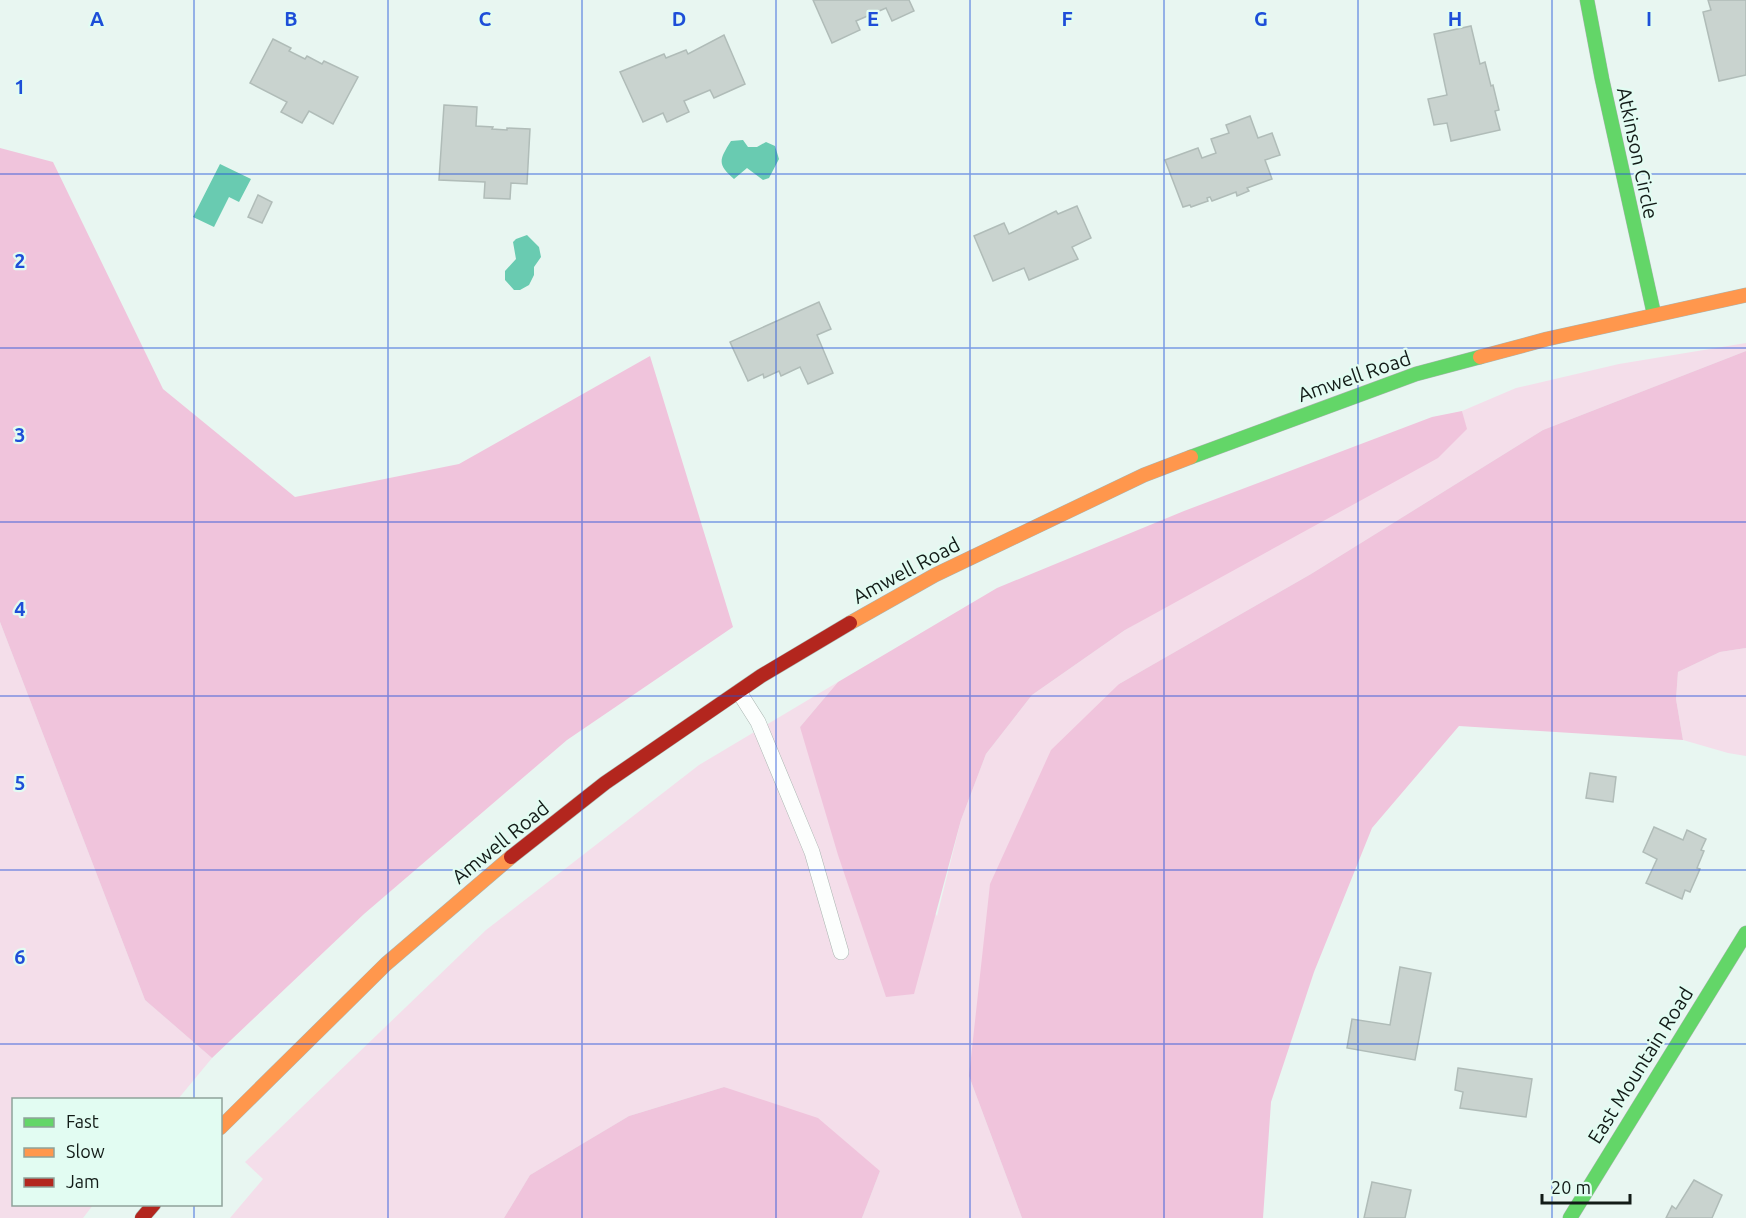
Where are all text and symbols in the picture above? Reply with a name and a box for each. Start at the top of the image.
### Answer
text: A [90,7,104,30]
text: B [284,7,298,30]
text: C [479,7,492,30]
text: D [672,7,686,30]
text: E [867,7,879,30]
text: F [1061,7,1073,30]
text: G [1254,7,1268,30]
text: H [1448,7,1462,30]
text: I [1646,7,1652,30]
text: 1 [14,75,26,98]
street label: Atkinson Circle [1613,85,1663,221]
text: 2 [14,249,26,272]
street label: Amwell Road [1294,346,1414,406]
text: 3 [14,423,26,446]
street label: Amwell Road [849,532,963,608]
text: 4 [14,597,26,620]
text: 5 [14,771,26,794]
street label: Amwell Road [447,796,553,888]
text: 6 [14,945,26,968]
street label: East Mountain Road [1583,983,1697,1147]
legend [12,1098,222,1206]
text: Fast [66,1111,99,1131]
text: Slow [66,1141,105,1161]
scale bar [1542,1167,1630,1205]
text: Jam [66,1171,100,1191]
text: 20 m [1551,1177,1591,1197]

